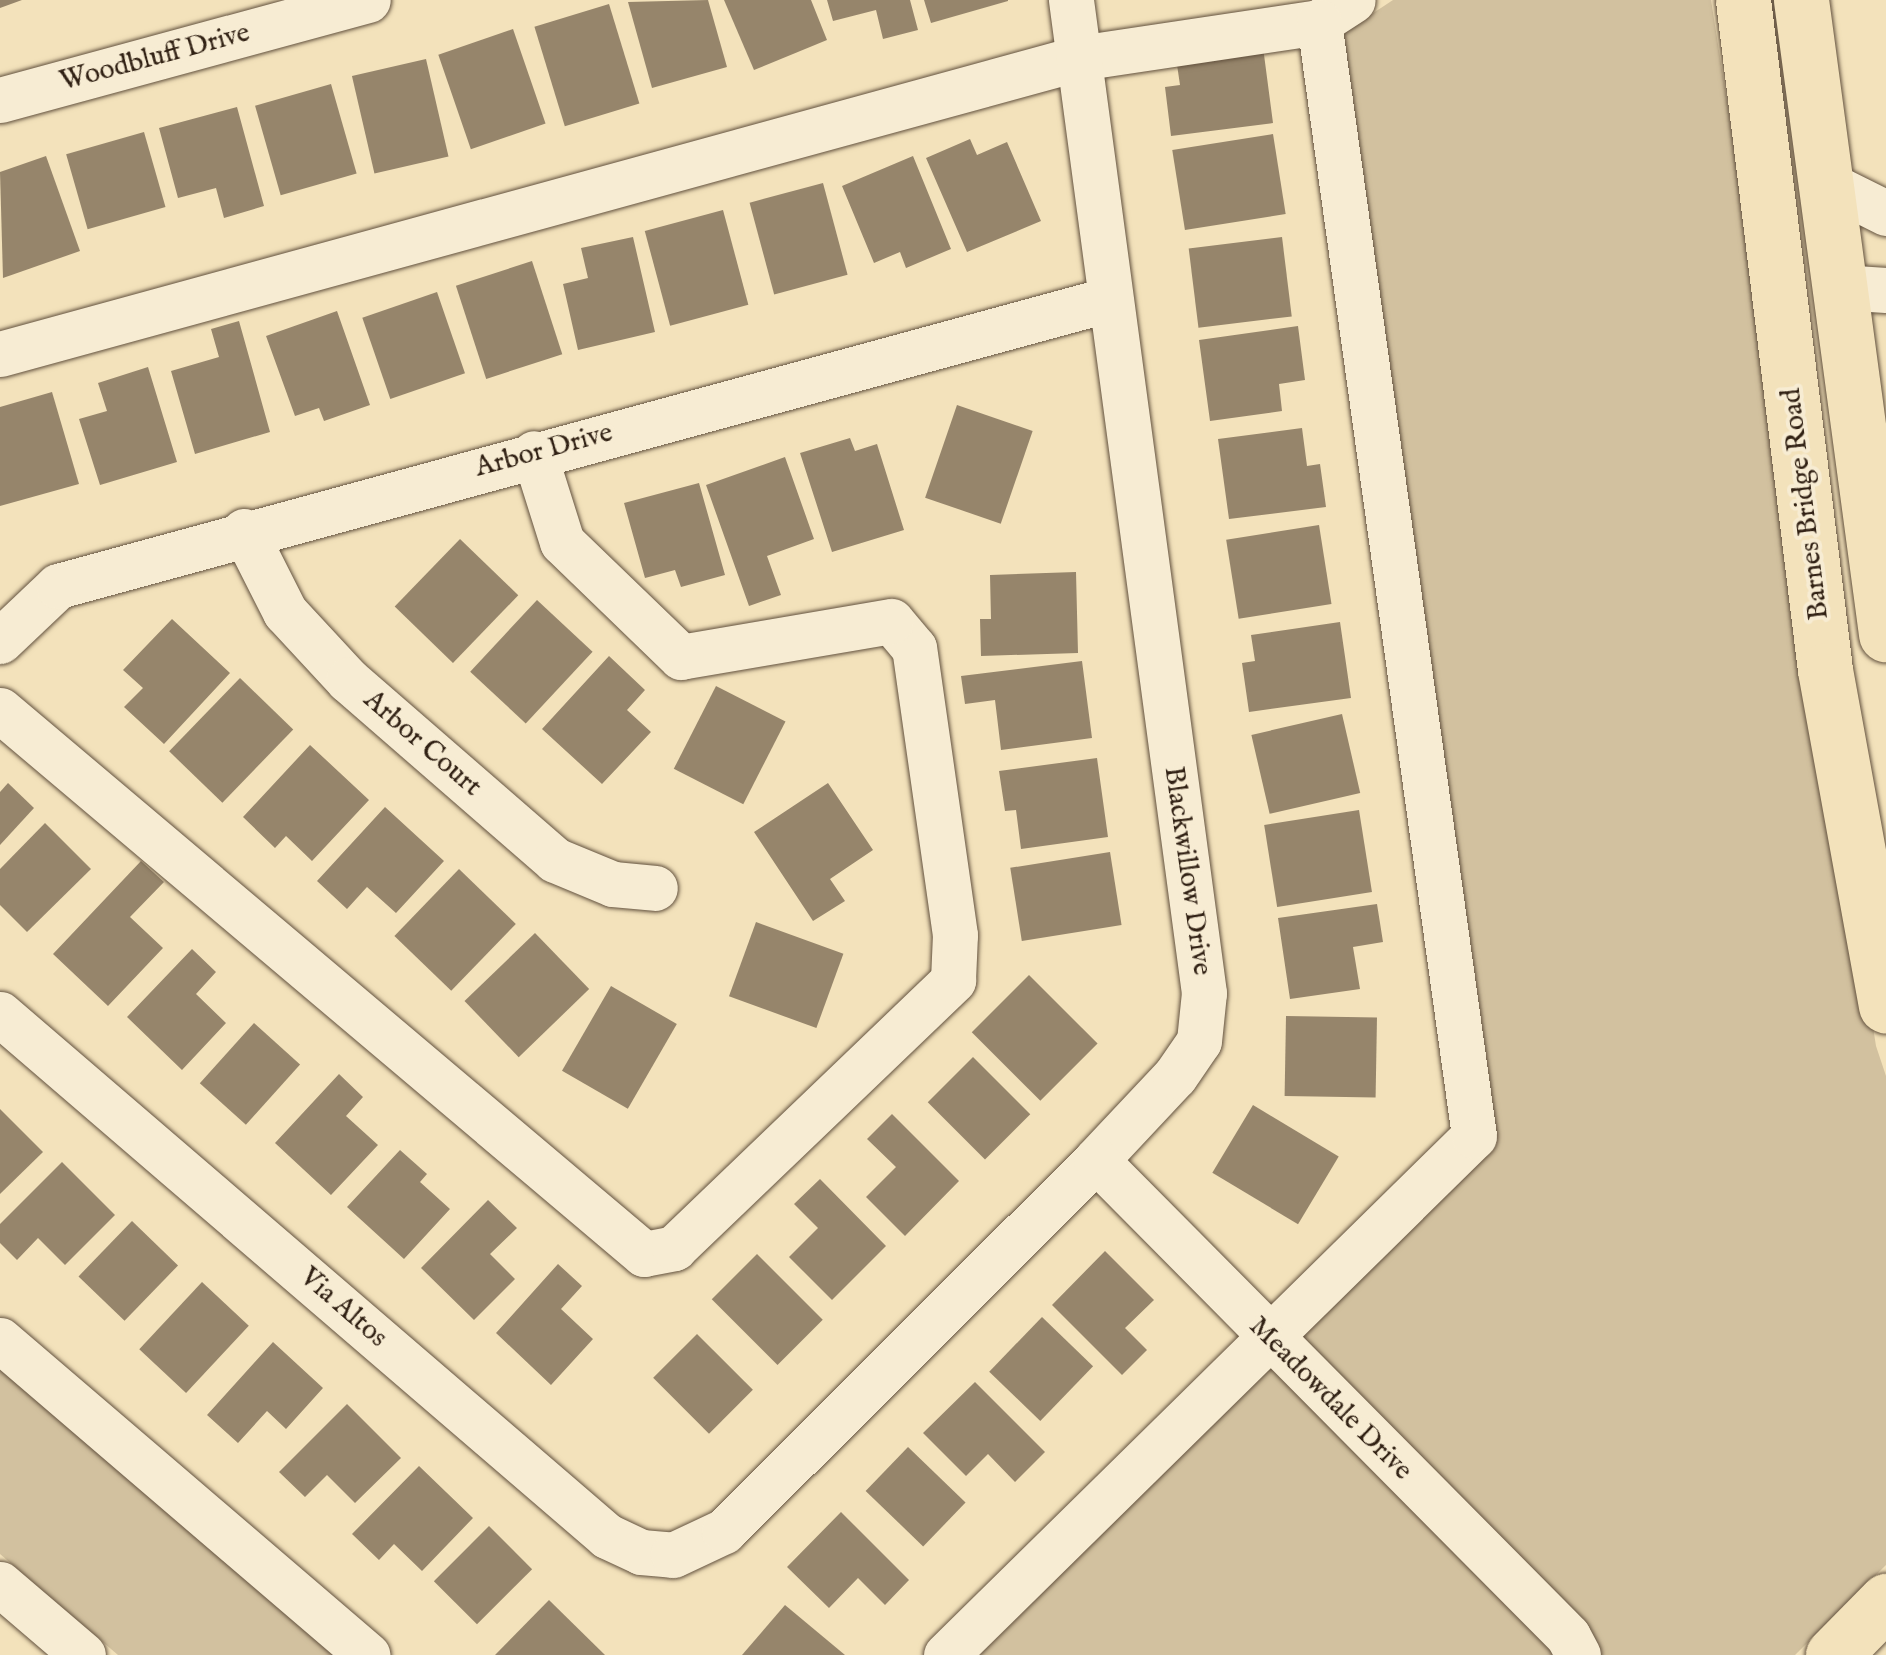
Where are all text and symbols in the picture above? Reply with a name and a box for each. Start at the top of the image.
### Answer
street label: Woodbluff Drive [56,17,254,99]
street label: Barnes Bridge Road [1775,386,1837,622]
street label: Arbor Drive [472,417,616,485]
street label: Arbor Court [356,684,488,804]
street label: Blackwillow Drive [1156,764,1218,978]
street label: Via Altos [292,1261,394,1355]
street label: Meadowdale Drive [1241,1310,1419,1488]

